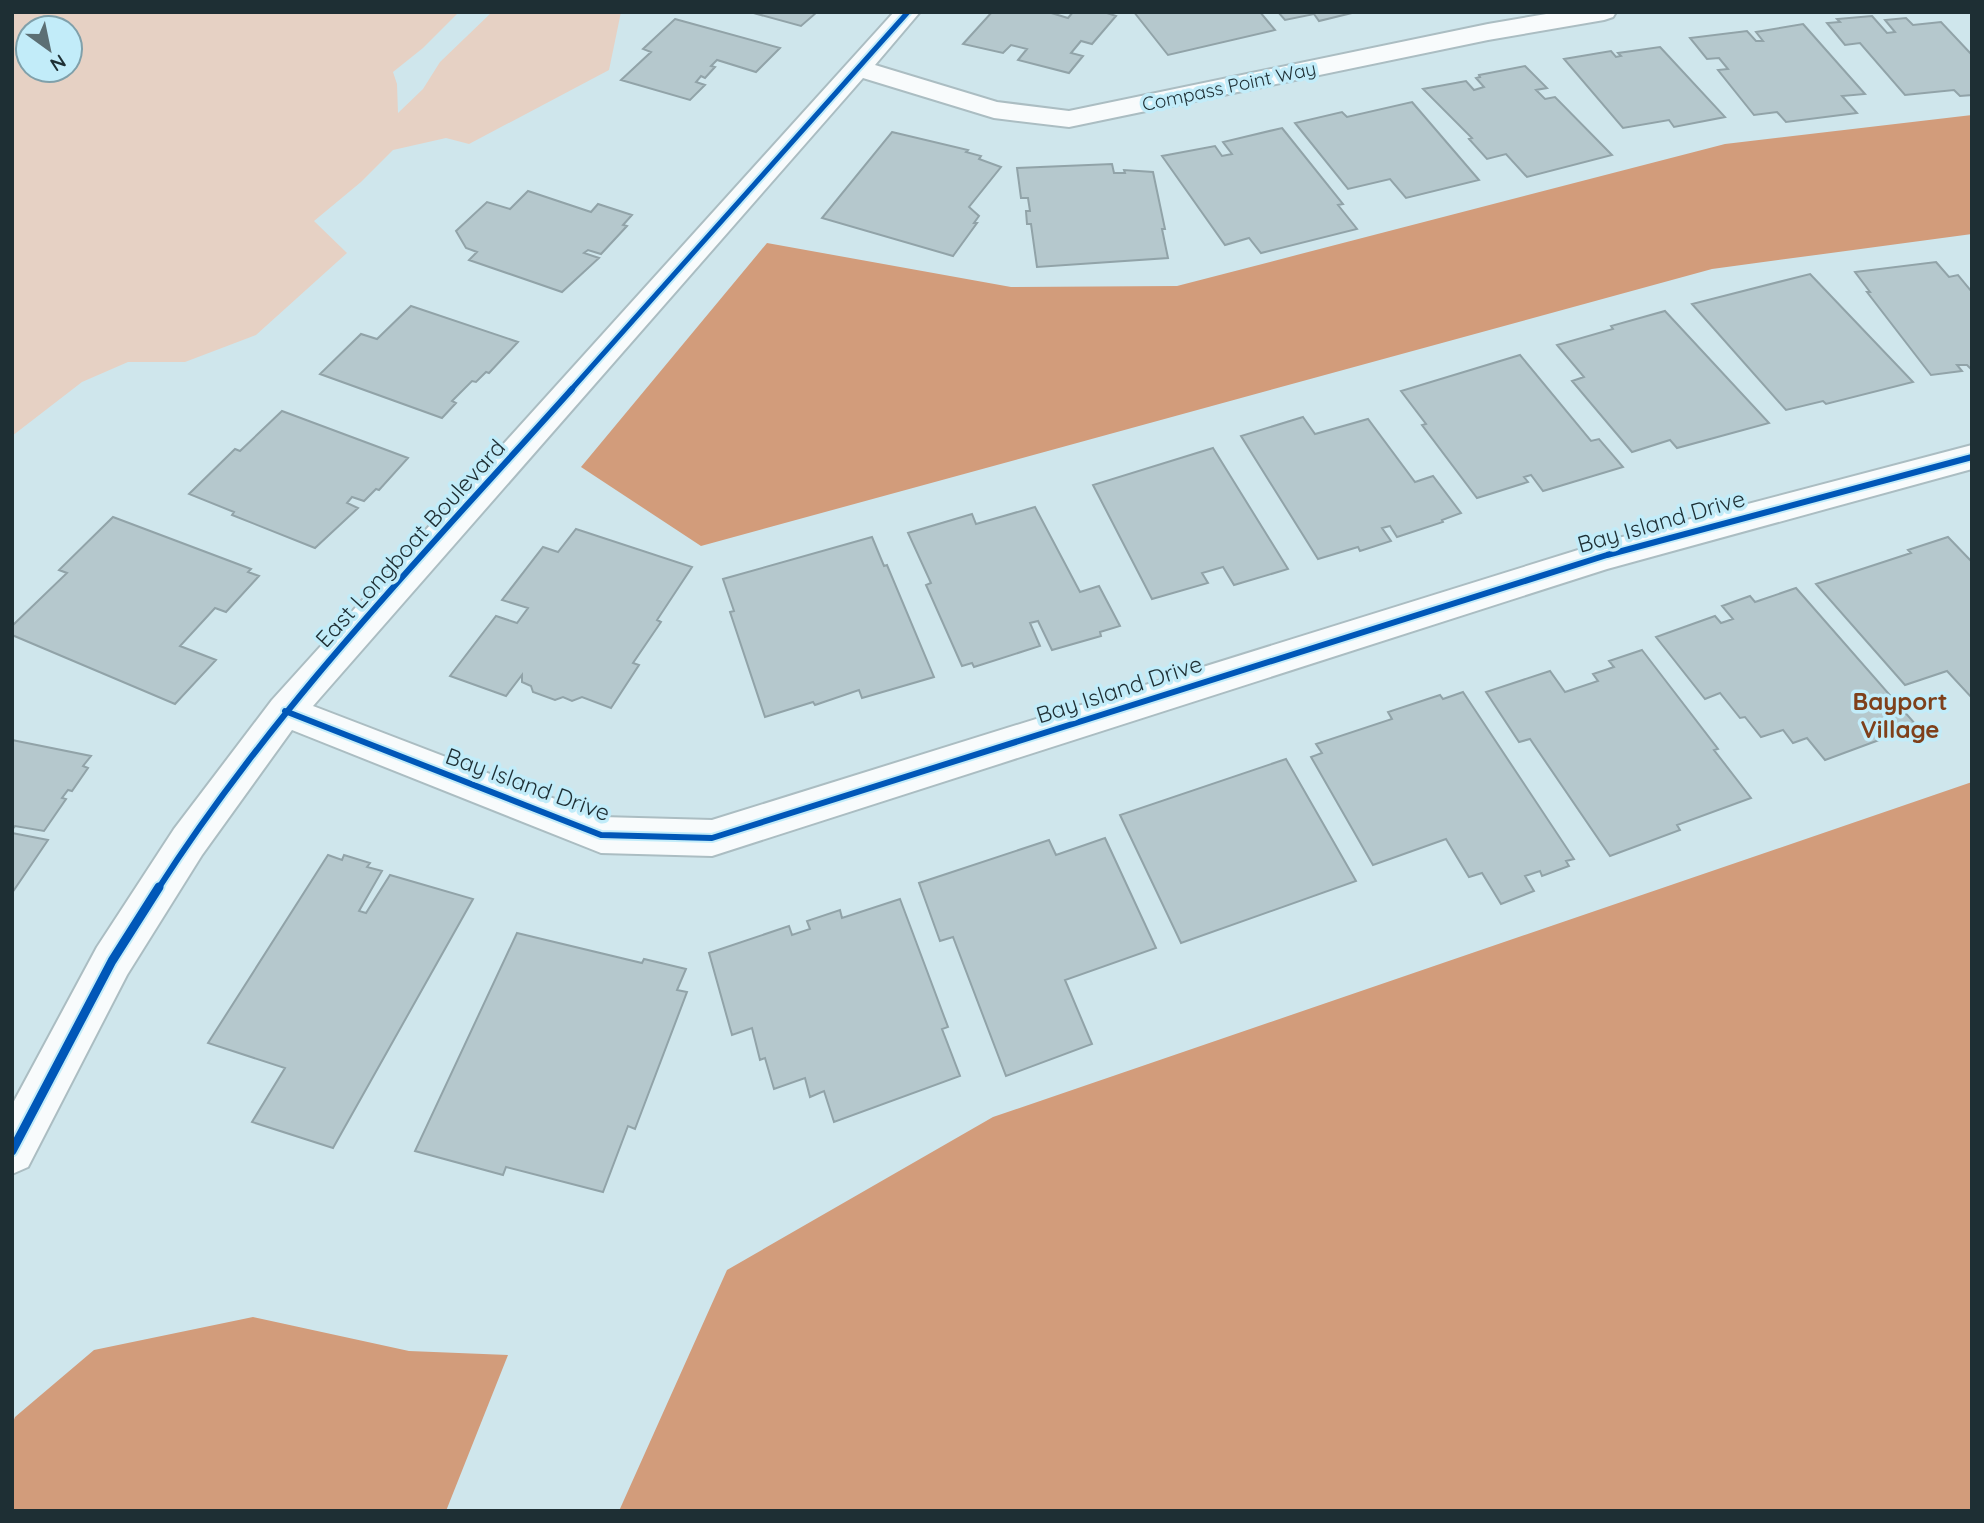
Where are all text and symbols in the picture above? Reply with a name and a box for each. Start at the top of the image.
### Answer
north arrow [14,14,84,84]
text: N [46,49,71,77]
street label: Compass Point Way [1140,56,1318,116]
street label: East Longboat Boulevard [309,433,511,653]
street label: Bay Island Drive [1574,483,1748,559]
street label: Bay Island Drive [1032,648,1206,730]
district label: Bayport Village [1852,686,1948,744]
street label: Bay Island Drive [442,741,614,827]

